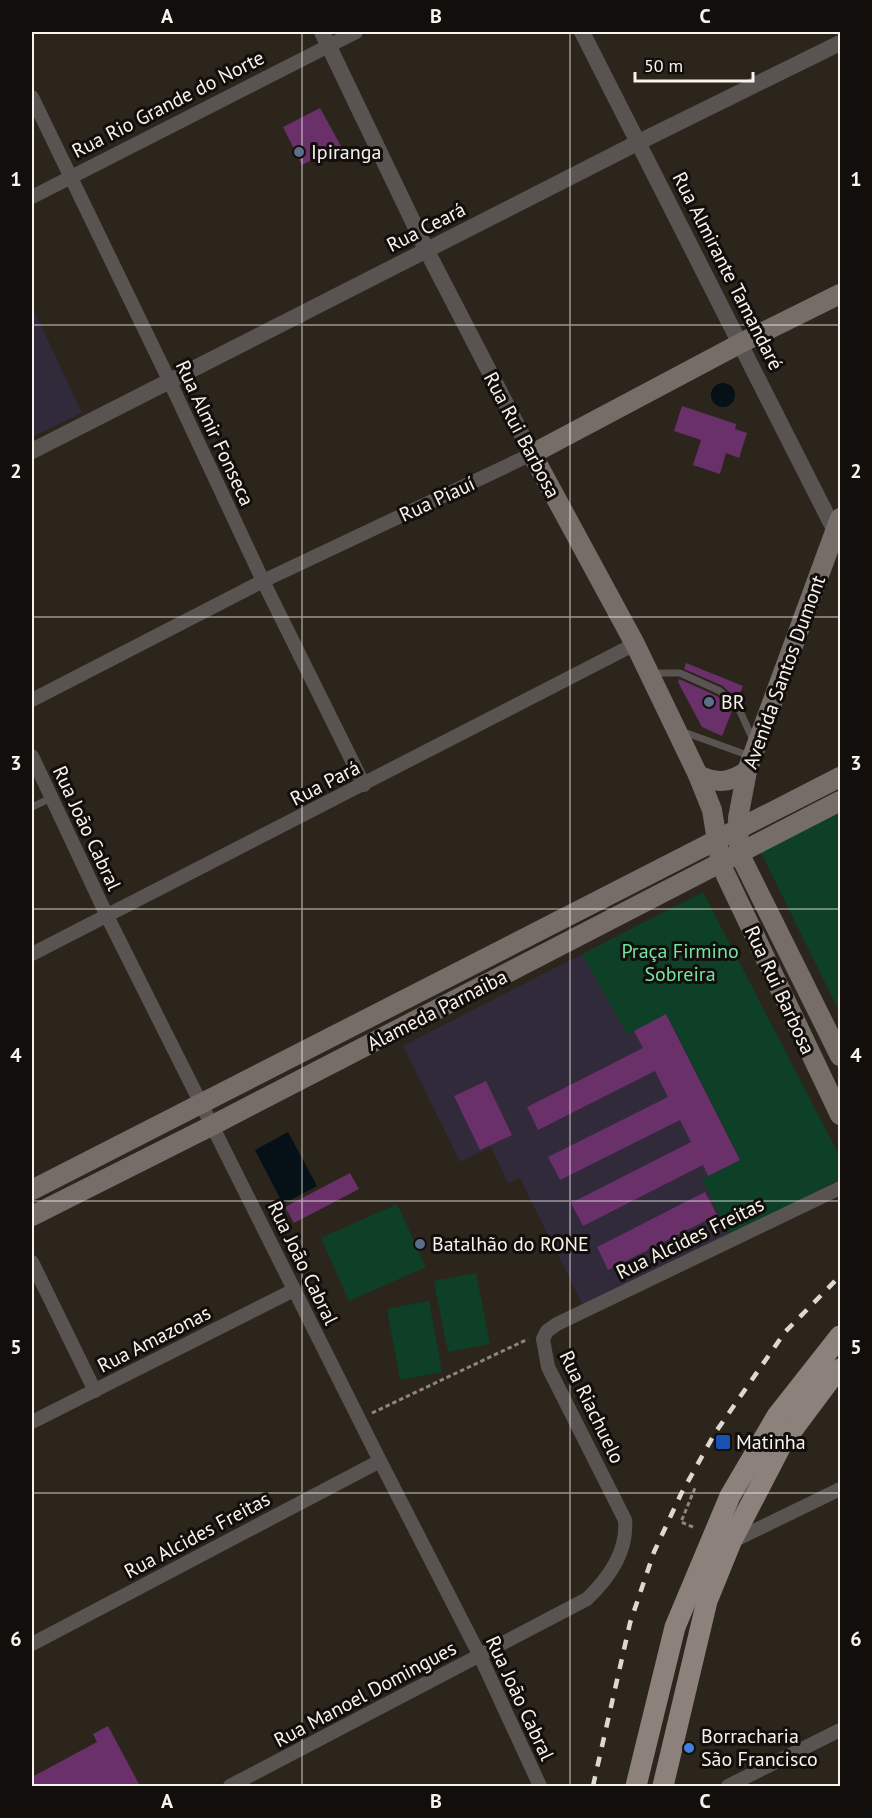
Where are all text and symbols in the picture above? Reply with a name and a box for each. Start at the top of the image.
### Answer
text: A [161,3,174,29]
text: B [430,3,442,29]
text: C [699,3,711,29]
street label: Rua Rio Grande do Norte [67,44,269,164]
scale bar [635,45,754,83]
text: 50 m [644,54,683,77]
place label: Ipiranga [311,139,381,165]
marker: Ipiranga [292,145,306,159]
text: 1 [10,166,22,192]
text: 1 [850,166,862,192]
street label: Rua Almirante Tamandaré [667,168,789,374]
street label: Rua Ceará [382,196,470,258]
street label: Rua Almir Fonseca [170,356,260,510]
street label: Rua Rui Barbosa [478,367,566,503]
text: 2 [10,458,22,484]
text: 2 [850,458,862,484]
street label: Rua Piauí [395,470,479,528]
street label: Avenida Santos Dumont [737,572,831,772]
place label: BR [721,689,745,715]
marker: BR [702,695,716,709]
text: 3 [10,750,22,776]
text: 3 [850,750,862,776]
street label: Rua Pará [286,754,364,812]
street label: Rua João Cabral [47,762,127,895]
street label: Rua Rui Barbosa [739,921,821,1059]
park label: Praça Firmino Sobreira [621,938,739,987]
street label: Alameda Parnaiba [362,963,512,1057]
text: 4 [10,1042,22,1068]
text: 4 [850,1042,862,1068]
street label: Rua Alcides Freitas [612,1191,768,1285]
street label: Rua João Cabral [262,1197,344,1329]
place label: Batalhão do RONE [432,1231,589,1257]
marker: Batalhão do RONE [413,1237,427,1251]
street label: Rua Amazonas [93,1299,215,1379]
text: 5 [10,1334,22,1360]
text: 5 [850,1334,862,1360]
street label: Rua Riachuelo [553,1346,631,1468]
place label: Matinha [736,1429,806,1455]
marker: Matinha [714,1433,732,1451]
street label: Rua Alcides Freitas [120,1486,274,1584]
text: 6 [10,1626,22,1652]
text: 6 [850,1626,862,1652]
street label: Rua João Cabral [480,1632,560,1765]
street label: Rua Manoel Domingues [269,1635,461,1753]
place label: Borracharia São Francisco [701,1723,818,1772]
marker: Borracharia São Francisco [682,1741,696,1755]
text: A [161,1788,174,1814]
text: B [430,1788,442,1814]
text: C [699,1788,711,1814]

